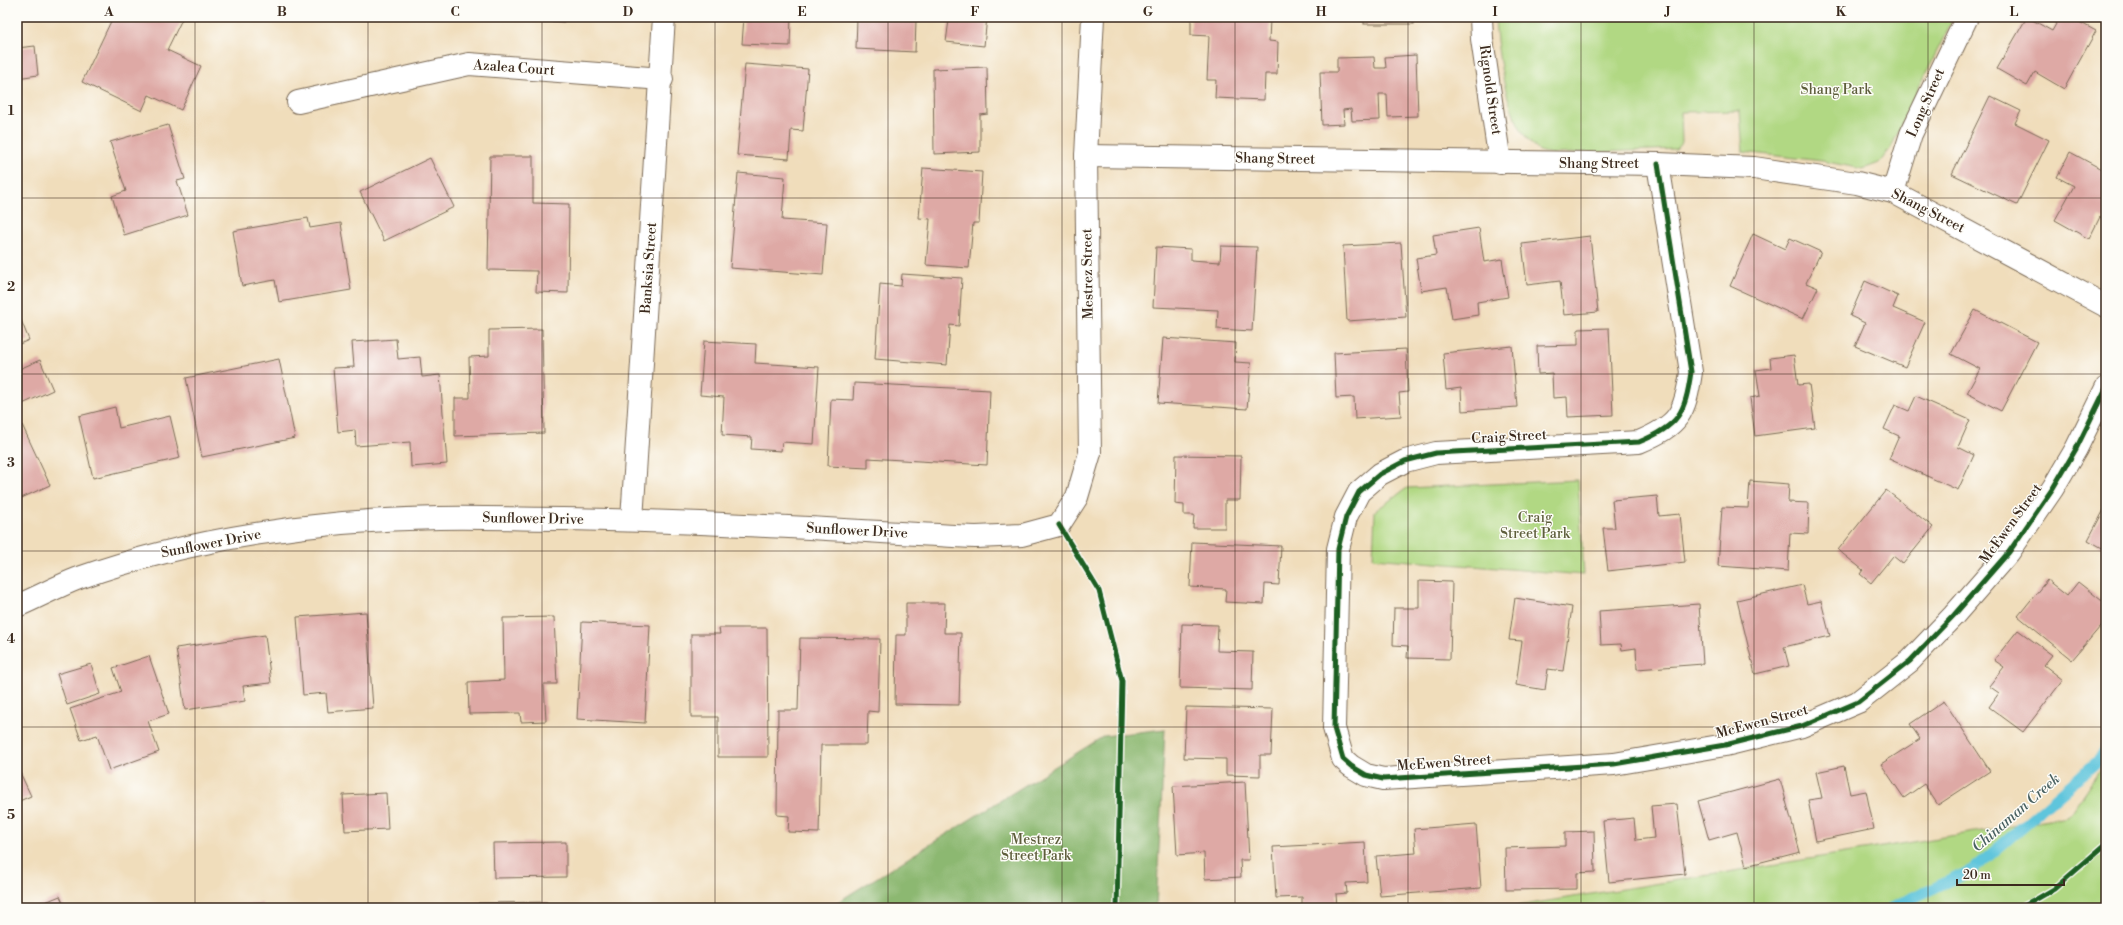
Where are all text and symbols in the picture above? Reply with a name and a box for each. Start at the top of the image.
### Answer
text: A [103,4,114,20]
text: B [277,4,287,20]
text: C [450,4,460,20]
text: D [623,4,633,20]
text: E [797,4,807,20]
text: F [970,4,980,20]
text: G [1143,4,1154,20]
text: H [1316,4,1327,20]
text: I [1492,4,1498,20]
text: J [1663,4,1671,20]
text: K [1836,4,1847,20]
text: L [2010,4,2019,20]
street label: Rignold Street [1475,44,1505,136]
street label: Azalea Court [472,56,555,80]
street label: Long Street [1903,66,1949,140]
park label: Shang Park [1800,81,1872,99]
text: 1 [8,103,15,119]
street label: Shang Street [1235,149,1315,169]
street label: Shang Street [1559,155,1639,173]
street label: Shang Street [1888,185,1968,237]
street label: Banksia Street [637,222,661,315]
street label: Mestrez Street [1078,228,1098,320]
text: 2 [7,279,15,295]
street label: Craig Street [1471,426,1547,448]
text: 3 [7,455,15,471]
street label: McEwen Street [1976,480,2046,568]
street label: Sunflower Drive [482,509,584,529]
park label: Craig Street Park [1500,509,1571,543]
street label: Sunflower Drive [806,519,908,543]
street label: Sunflower Drive [159,525,263,563]
text: 4 [7,631,16,647]
street label: McEwen Street [1714,701,1810,743]
street label: McEwen Street [1396,751,1492,775]
water label: Chinaman Creek [1968,770,2064,856]
text: 5 [7,807,15,823]
park label: Mestrez Street Park [1001,831,1072,865]
scale bar [1957,861,2064,887]
text: 20 m [1963,868,1991,883]

